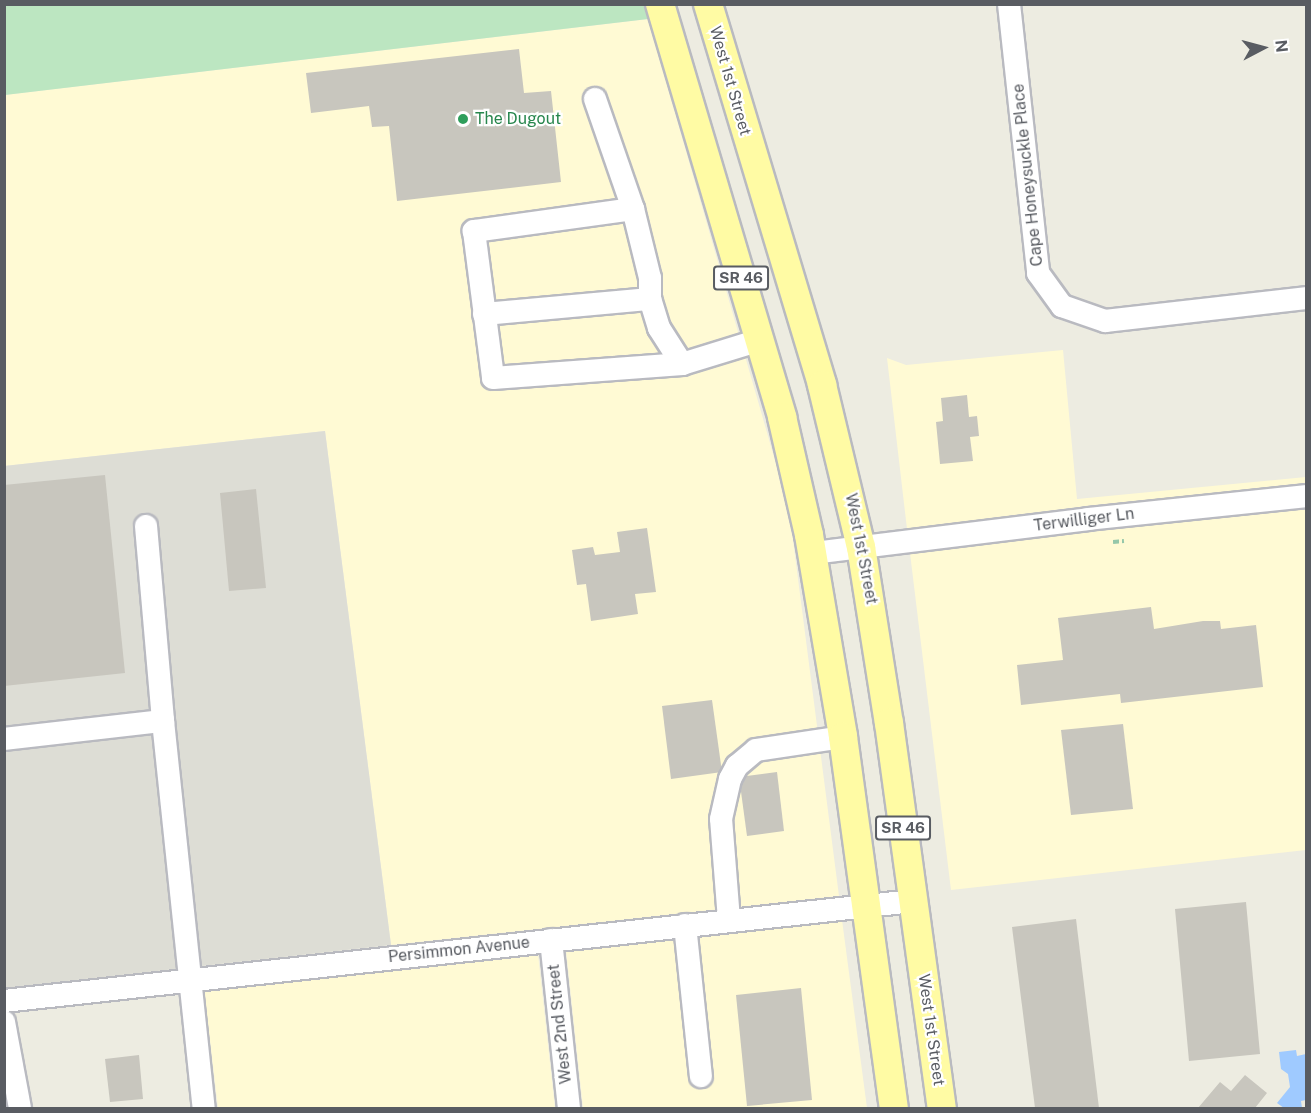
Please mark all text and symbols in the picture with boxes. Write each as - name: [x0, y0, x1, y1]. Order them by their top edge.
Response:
- north arrow: [1233, 18, 1293, 78]
- street label: West 1st Street: [705, 24, 755, 138]
- text: N: [1271, 39, 1291, 53]
- street label: Cape Honeysuckle Place: [1009, 83, 1047, 267]
- place label: The Dugout: [475, 109, 561, 129]
- marker: The Dugout: [456, 112, 470, 126]
- road number: SR 46: [712, 266, 770, 290]
- street label: West 1st Street: [841, 492, 881, 606]
- street label: Terwilliger Ln: [1033, 504, 1135, 536]
- road number: SR 46: [874, 816, 932, 840]
- street label: Persimmon Avenue: [387, 933, 531, 967]
- street label: West 2nd Street: [544, 963, 576, 1085]
- street label: West 1st Street: [914, 973, 948, 1087]

